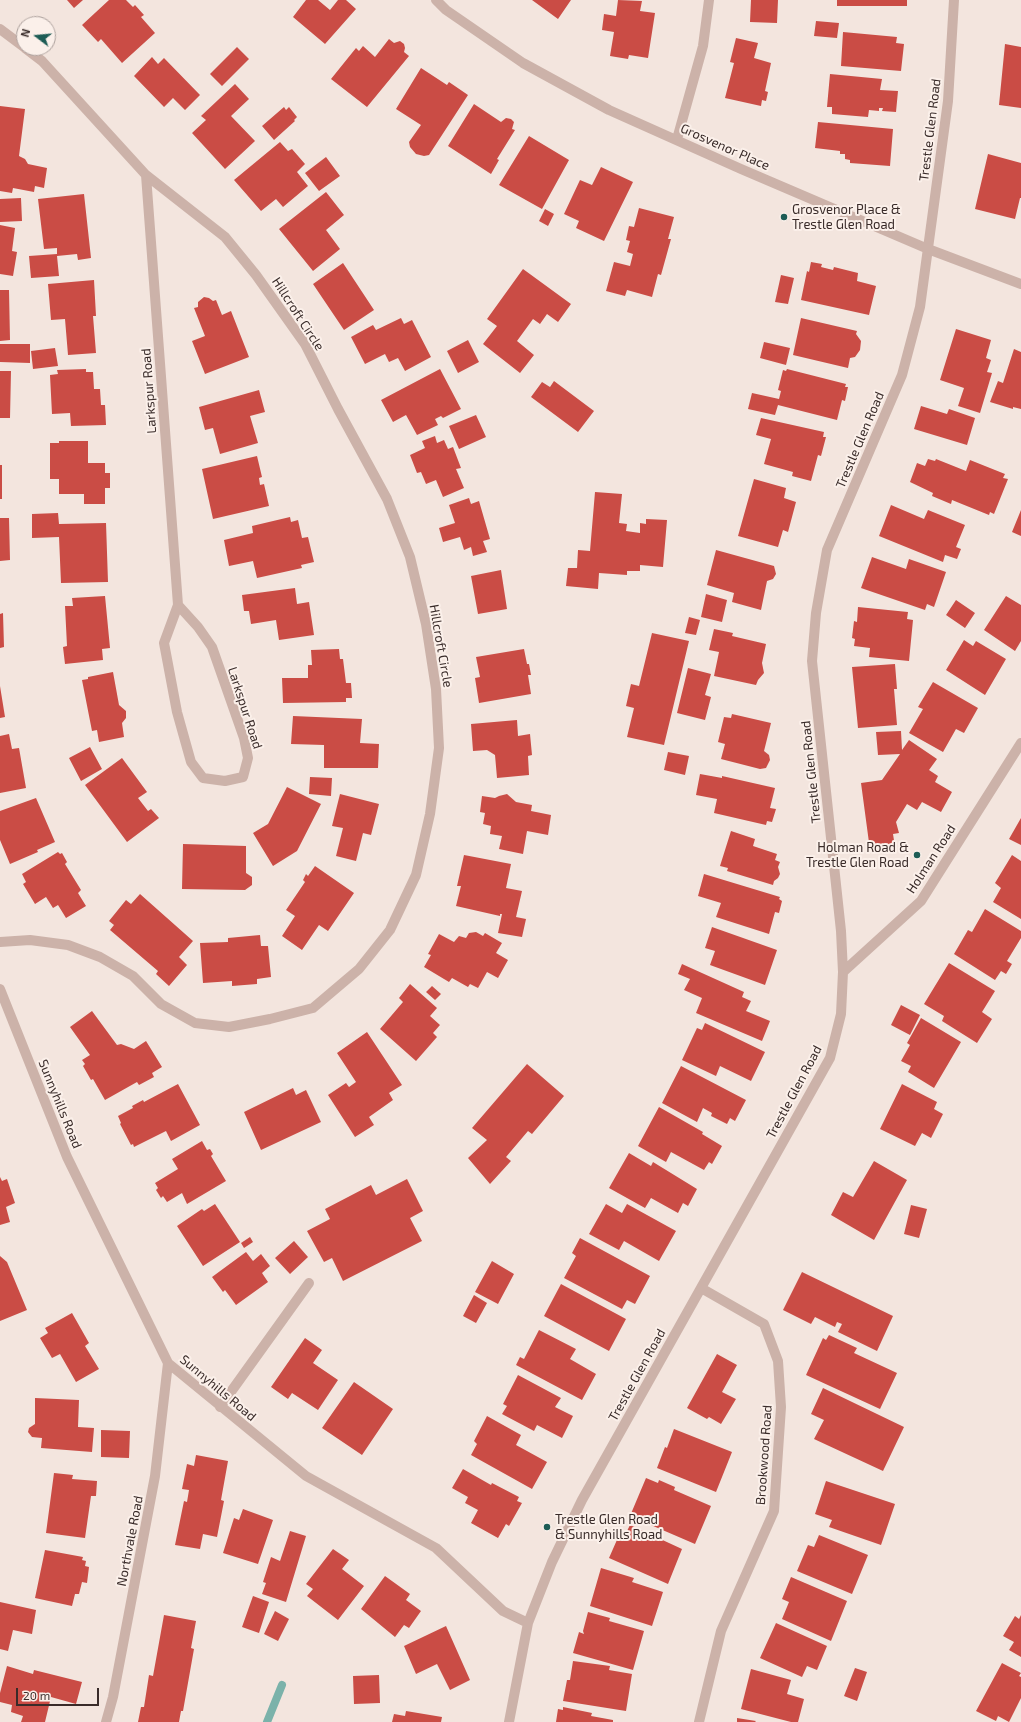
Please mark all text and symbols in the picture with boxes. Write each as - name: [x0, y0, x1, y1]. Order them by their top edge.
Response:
- north arrow: [16, 16, 56, 56]
- text: N: [18, 27, 32, 38]
- street label: Trestle Glen Road: [916, 78, 944, 182]
- street label: Grosvenor Place: [678, 120, 772, 174]
- place label: Grosvenor Place & Trestle Glen Road: [792, 202, 901, 233]
- marker: Grosvenor Place & Trestle Glen Road: [779, 212, 789, 222]
- street label: Hillcroft Circle: [269, 274, 327, 354]
- street label: Larkspur Road: [138, 348, 160, 434]
- street label: Trestle Glen Road: [833, 390, 887, 490]
- street label: Hillcroft Circle: [426, 603, 456, 689]
- street label: Larkspur Road: [224, 665, 266, 751]
- street label: Trestle Glen Road: [798, 720, 824, 824]
- street label: Holman Road: [903, 822, 959, 896]
- place label: Holman Road & Trestle Glen Road: [806, 840, 909, 871]
- marker: Holman Road & Trestle Glen Road: [912, 850, 922, 860]
- street label: Trestle Glen Road: [763, 1043, 825, 1141]
- street label: Sunnyhills Road: [35, 1057, 85, 1151]
- street label: Trestle Glen Road: [605, 1326, 669, 1424]
- street label: Sunnyhills Road: [177, 1352, 259, 1424]
- street label: Brookwood Road: [753, 1404, 775, 1506]
- street label: Northvale Road: [114, 1494, 146, 1588]
- place label: Trestle Glen Road & Sunnyhills Road: [555, 1512, 663, 1543]
- marker: Trestle Glen Road & Sunnyhills Road: [542, 1522, 552, 1532]
- scale bar: [18, 1680, 101, 1706]
- text: 20 m: [23, 1688, 50, 1702]

